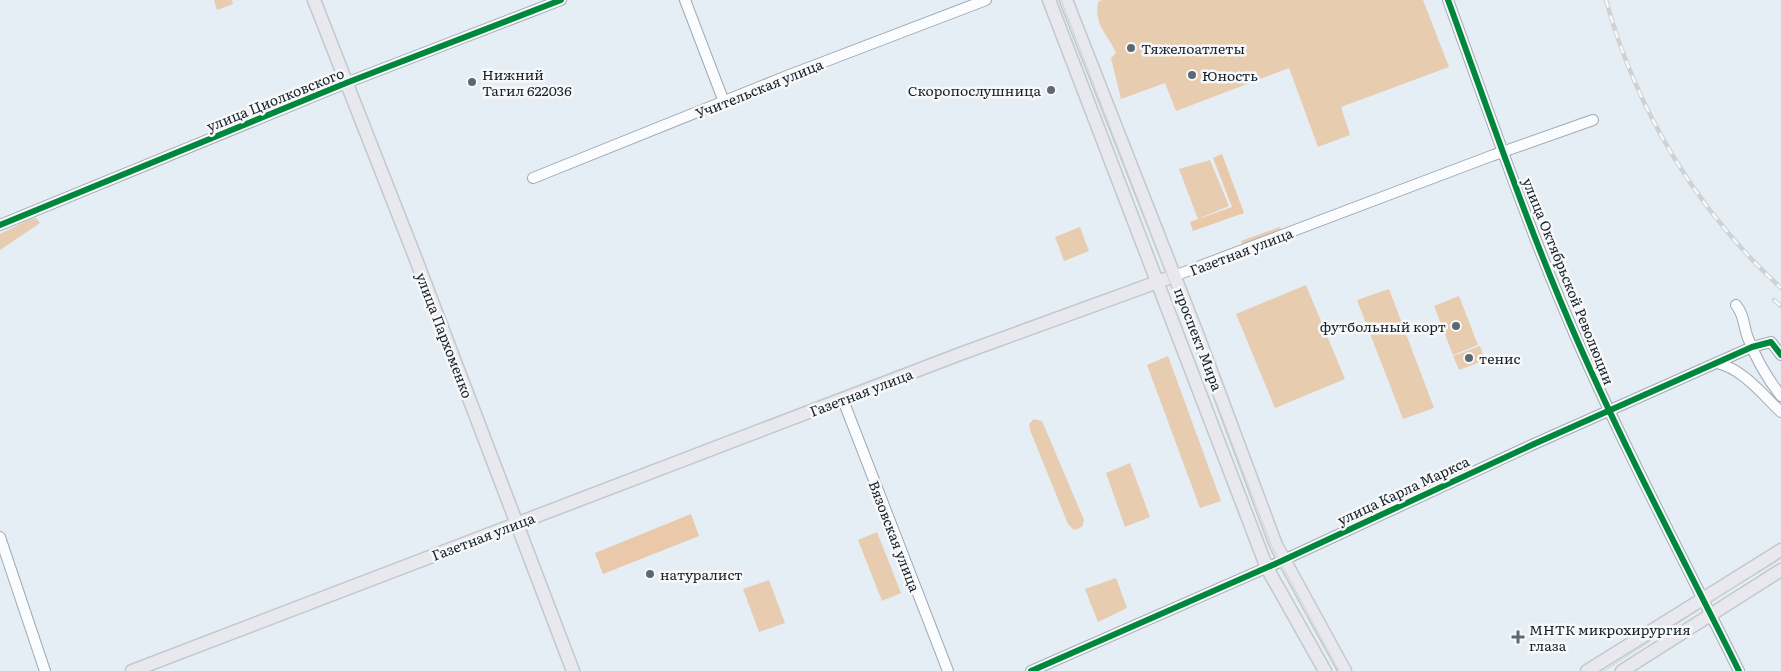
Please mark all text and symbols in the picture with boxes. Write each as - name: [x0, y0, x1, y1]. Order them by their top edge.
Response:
- place label: Тяжелоатлеты: [1141, 38, 1245, 58]
- marker: Тяжелоатлеты: [1125, 42, 1137, 54]
- street label: Учительская улица: [692, 53, 826, 123]
- street label: улица Циолковского: [203, 62, 347, 136]
- place label: Нижний Тагил 622036: [482, 64, 572, 100]
- place label: Юность: [1202, 65, 1258, 85]
- marker: Юность: [1186, 69, 1198, 81]
- marker: Нижний Тагил 622036: [466, 76, 478, 88]
- place label: Скоропослушница: [908, 80, 1041, 100]
- marker: Скоропослушница: [1045, 84, 1057, 96]
- street label: улица Октябрьской Революции: [1518, 175, 1620, 387]
- street label: Газетная улица: [1187, 222, 1296, 280]
- street label: улица Пархоменко: [412, 269, 478, 401]
- street label: проспект Мира: [1170, 285, 1228, 394]
- place label: футбольный корт: [1320, 316, 1446, 336]
- marker: футбольный корт: [1450, 320, 1462, 332]
- place label: тенис: [1479, 348, 1520, 368]
- marker: тенис: [1463, 352, 1475, 364]
- street label: Газетная улица: [807, 363, 916, 421]
- street label: улица Карла Маркса: [1334, 450, 1473, 529]
- street label: Вязовская улица: [865, 478, 926, 595]
- street label: Газетная улица: [429, 507, 538, 565]
- place label: натуралист: [660, 564, 743, 584]
- marker: натуралист: [644, 568, 656, 580]
- place label: МНТК микрохирургия глаза: [1529, 619, 1691, 655]
- marker: МНТК микрохирургия глаза: [1511, 630, 1525, 644]

